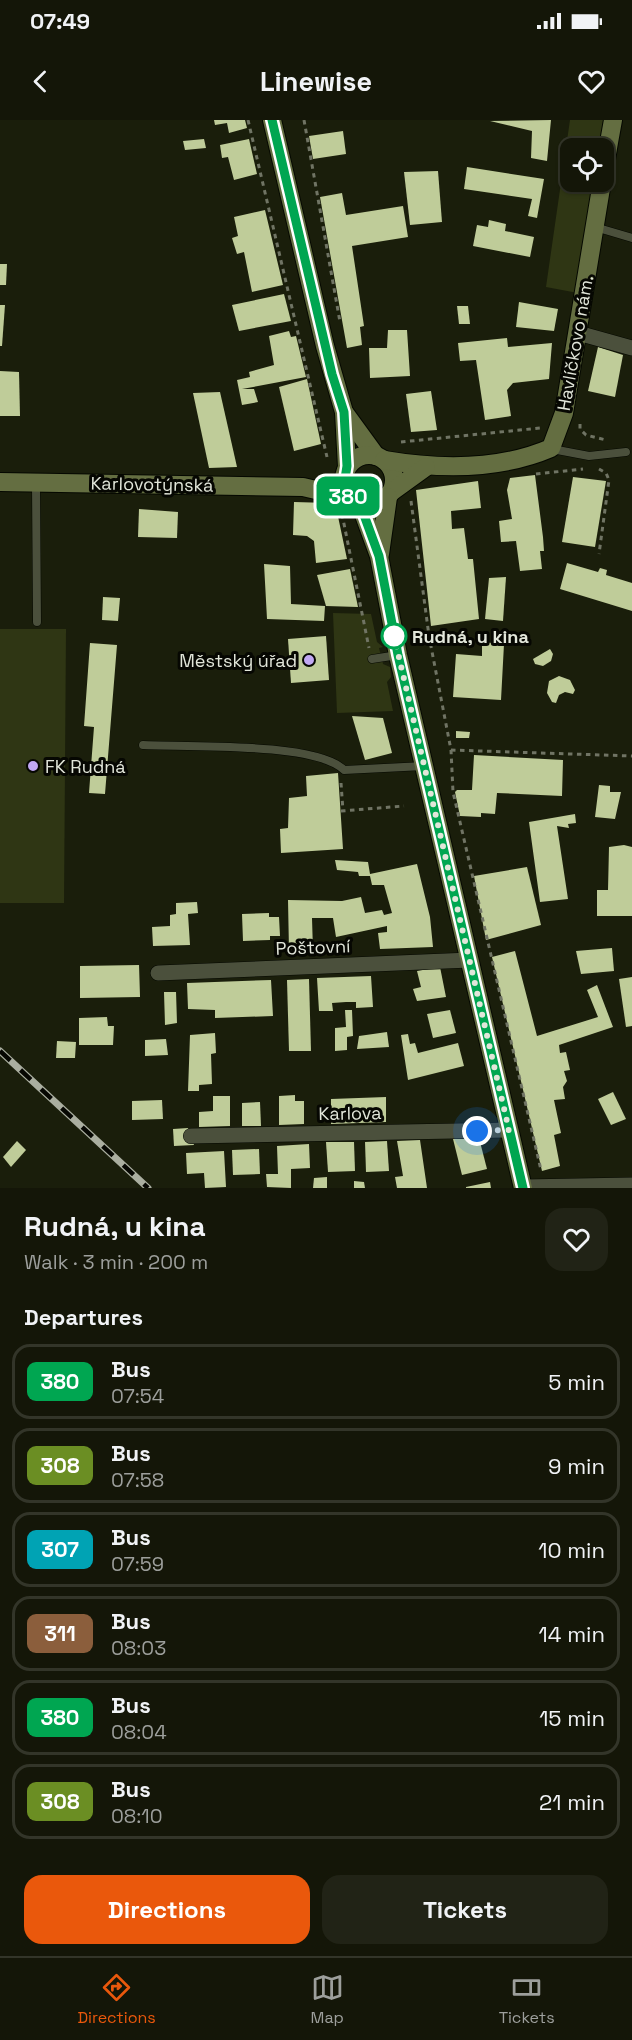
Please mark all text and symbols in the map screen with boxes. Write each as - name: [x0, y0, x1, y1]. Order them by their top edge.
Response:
- text: 07:49: [30, 7, 90, 35]
- text: Linewise: [260, 64, 372, 99]
- icon: back: [24, 65, 57, 98]
- icon: heart: [575, 65, 608, 98]
- map controls: [560, 138, 614, 192]
- button: locate: [560, 138, 614, 192]
- street label: Havlíčkovo nám.: [552, 273, 598, 413]
- street label: Karlovotýnská: [90, 471, 214, 497]
- line badge: 380: [314, 476, 382, 515]
- text: 380: [329, 483, 367, 510]
- marker: Rudná, u kina: [381, 623, 407, 649]
- place label: Rudná, u kina: [412, 625, 529, 648]
- place label: Městský úřad: [179, 649, 297, 672]
- marker: Městský úřad: [302, 653, 316, 667]
- place label: FK Rudná: [45, 755, 126, 778]
- marker: FK Rudná: [26, 759, 40, 773]
- street label: Poštovní: [275, 934, 351, 960]
- street label: Karlova: [318, 1101, 382, 1125]
- your location: [462, 1116, 492, 1146]
- text: Rudná, u kina: [24, 1208, 206, 1244]
- button: heart: [545, 1208, 608, 1271]
- text: Walk · 3 min · 200 m: [24, 1249, 208, 1275]
- text: Departures: [24, 1303, 143, 1331]
- text: Bus: [111, 1355, 151, 1383]
- text: 380: [41, 1368, 79, 1395]
- text: 5 min: [548, 1368, 605, 1396]
- text: 07:54: [111, 1383, 164, 1409]
- text: Bus: [111, 1439, 151, 1467]
- text: 308: [41, 1452, 79, 1479]
- text: 9 min: [548, 1452, 605, 1480]
- text: 07:58: [111, 1467, 164, 1493]
- text: Bus: [111, 1523, 151, 1551]
- text: 307: [41, 1536, 79, 1563]
- text: 10 min: [538, 1536, 605, 1564]
- text: 07:59: [111, 1551, 164, 1577]
- text: Bus: [111, 1607, 151, 1635]
- text: 311: [44, 1620, 76, 1647]
- text: 14 min: [539, 1620, 605, 1648]
- text: 08:03: [111, 1635, 166, 1661]
- text: Bus: [111, 1691, 151, 1719]
- text: 380: [41, 1704, 79, 1731]
- text: 15 min: [539, 1704, 605, 1732]
- text: 08:04: [111, 1719, 167, 1745]
- text: Bus: [111, 1775, 151, 1803]
- text: 308: [41, 1788, 79, 1815]
- text: 21 min: [539, 1788, 605, 1816]
- text: 08:10: [111, 1803, 163, 1829]
- button: Directions: [24, 1875, 310, 1944]
- button: Tickets: [322, 1875, 608, 1944]
- tab: Directions: [77, 1971, 156, 2028]
- tab: Map: [311, 1971, 344, 2028]
- tab: Tickets: [499, 1971, 555, 2028]

